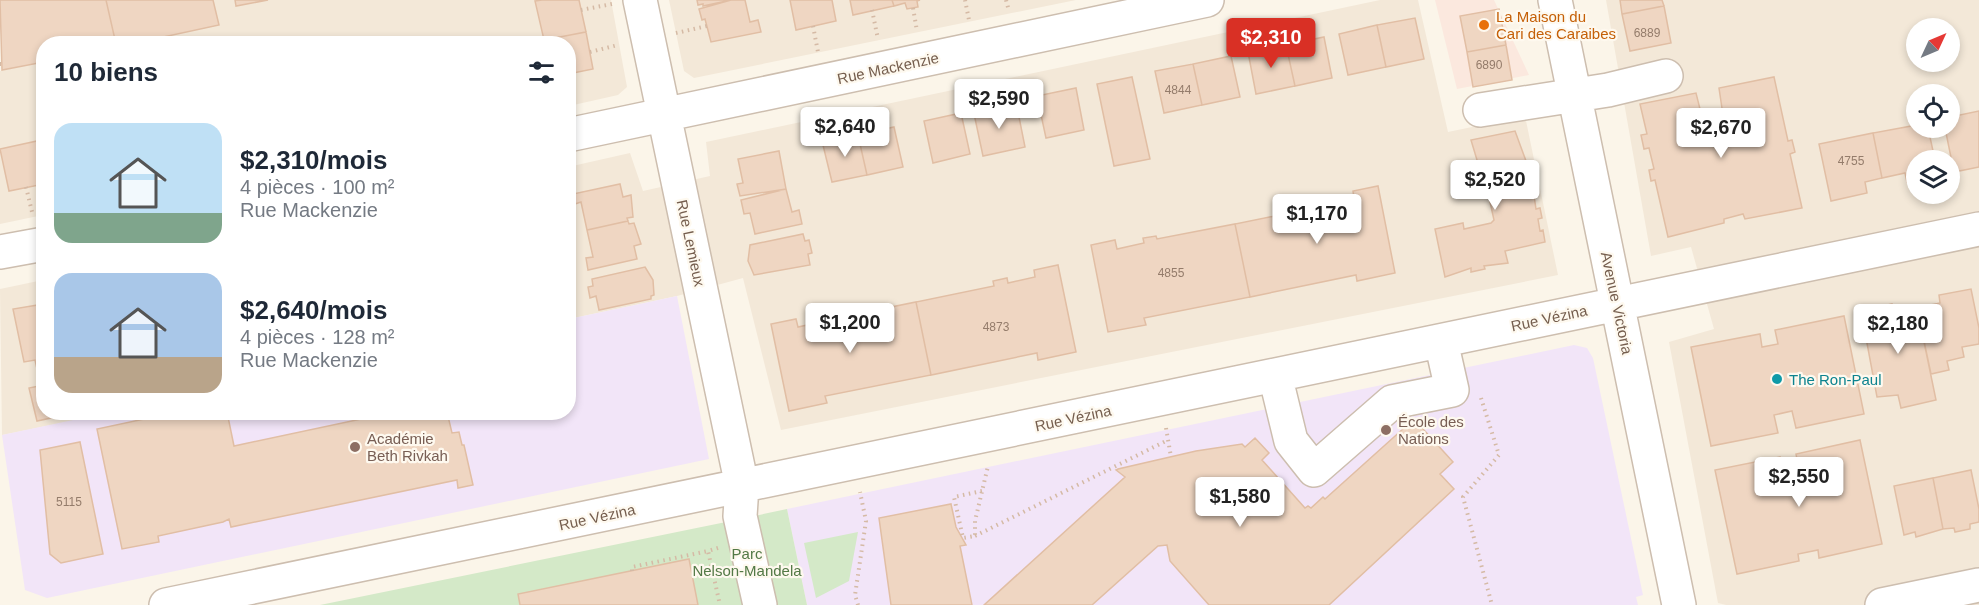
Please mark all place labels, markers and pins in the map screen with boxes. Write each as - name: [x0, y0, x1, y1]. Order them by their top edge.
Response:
- place label: La Maison du Cari des Caraibes: [1496, 8, 1616, 42]
- pin: $2,310: [1222, 18, 1320, 69]
- marker: La Maison du Cari des Caraibes: [1477, 18, 1491, 32]
- pin: $2,590: [950, 79, 1048, 130]
- pin: $2,640: [796, 107, 894, 158]
- pin: $2,670: [1672, 108, 1770, 159]
- pin: $2,520: [1446, 160, 1544, 211]
- pin: $1,170: [1268, 194, 1366, 245]
- pin: $1,200: [801, 303, 899, 354]
- pin: $2,180: [1849, 304, 1947, 355]
- place label: The Ron-Paul: [1789, 371, 1882, 388]
- marker: The Ron-Paul: [1770, 372, 1784, 386]
- place label: École des Nations: [1398, 413, 1464, 447]
- marker: École des Nations: [1379, 423, 1393, 437]
- place label: Académie Beth Rivkah: [367, 430, 448, 464]
- marker: Académie Beth Rivkah: [348, 440, 362, 454]
- pin: $2,550: [1750, 457, 1848, 508]
- pin: $1,580: [1191, 477, 1289, 528]

